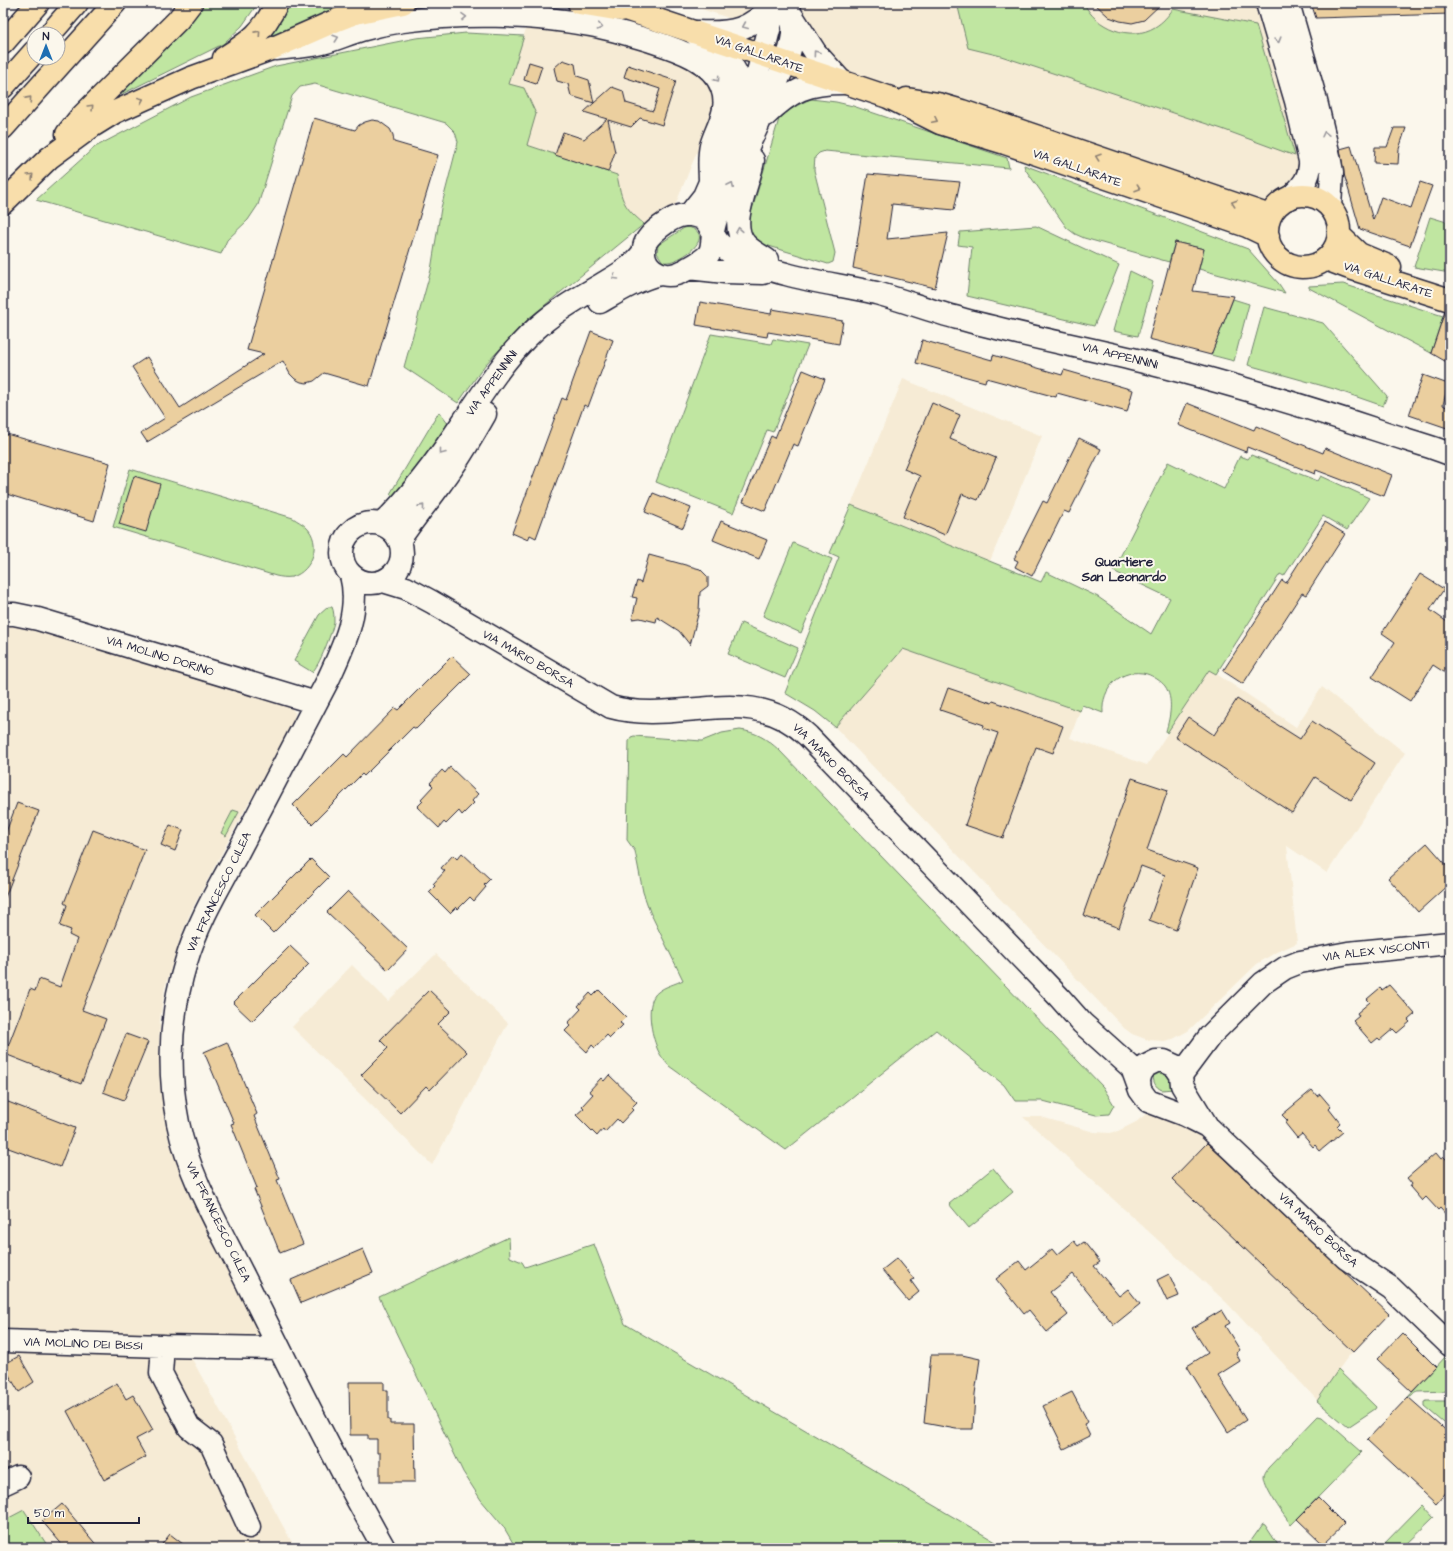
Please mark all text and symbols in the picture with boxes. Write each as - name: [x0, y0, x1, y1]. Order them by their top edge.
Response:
- one-way arrow: [461, 13, 467, 21]
- one-way arrow: [742, 22, 749, 30]
- one-way arrow: [597, 23, 604, 31]
- north arrow: [26, 26, 66, 66]
- text: N: [43, 29, 50, 44]
- one-way arrow: [253, 30, 260, 38]
- street label: VIA GALLARATE: [712, 31, 806, 77]
- one-way arrow: [333, 35, 340, 43]
- one-way arrow: [1273, 37, 1282, 44]
- one-way arrow: [813, 50, 821, 57]
- one-way arrow: [712, 75, 719, 82]
- one-way arrow: [24, 96, 32, 104]
- one-way arrow: [136, 97, 144, 105]
- one-way arrow: [86, 104, 94, 112]
- one-way arrow: [931, 115, 938, 123]
- one-way arrow: [1321, 131, 1329, 137]
- street label: VIA GALLARATE: [1030, 145, 1124, 191]
- one-way arrow: [1094, 153, 1101, 162]
- one-way arrow: [26, 173, 34, 181]
- one-way arrow: [726, 181, 734, 189]
- one-way arrow: [1134, 184, 1141, 192]
- one-way arrow: [1230, 199, 1237, 208]
- one-way arrow: [735, 226, 744, 233]
- street label: VIA GALLARATE: [1341, 258, 1435, 302]
- one-way arrow: [612, 272, 619, 279]
- street label: VIA APPENNINI: [1080, 338, 1160, 374]
- street label: VIA APPENNINI: [462, 346, 522, 420]
- one-way arrow: [440, 448, 447, 455]
- one-way arrow: [418, 505, 425, 512]
- district label: Quartiere San Leonardo: [1081, 553, 1167, 586]
- street label: VIA MARIO BORSA: [479, 626, 577, 692]
- street label: VIA MOLINO DORINO: [104, 631, 216, 681]
- street label: VIA MARIO BORSA: [789, 720, 874, 805]
- street label: VIA FRANCESCO CILEA: [182, 829, 256, 955]
- street label: VIA ALEX VISCONTI: [1322, 936, 1430, 966]
- street label: VIA FRANCESCO CILEA: [181, 1159, 255, 1285]
- street label: VIA MARIO BORSA: [1274, 1189, 1362, 1272]
- street label: VIA MOLINO DEI BISSI: [23, 1333, 143, 1355]
- scale bar: [28, 1499, 139, 1525]
- text: 50 m: [34, 1505, 65, 1522]

